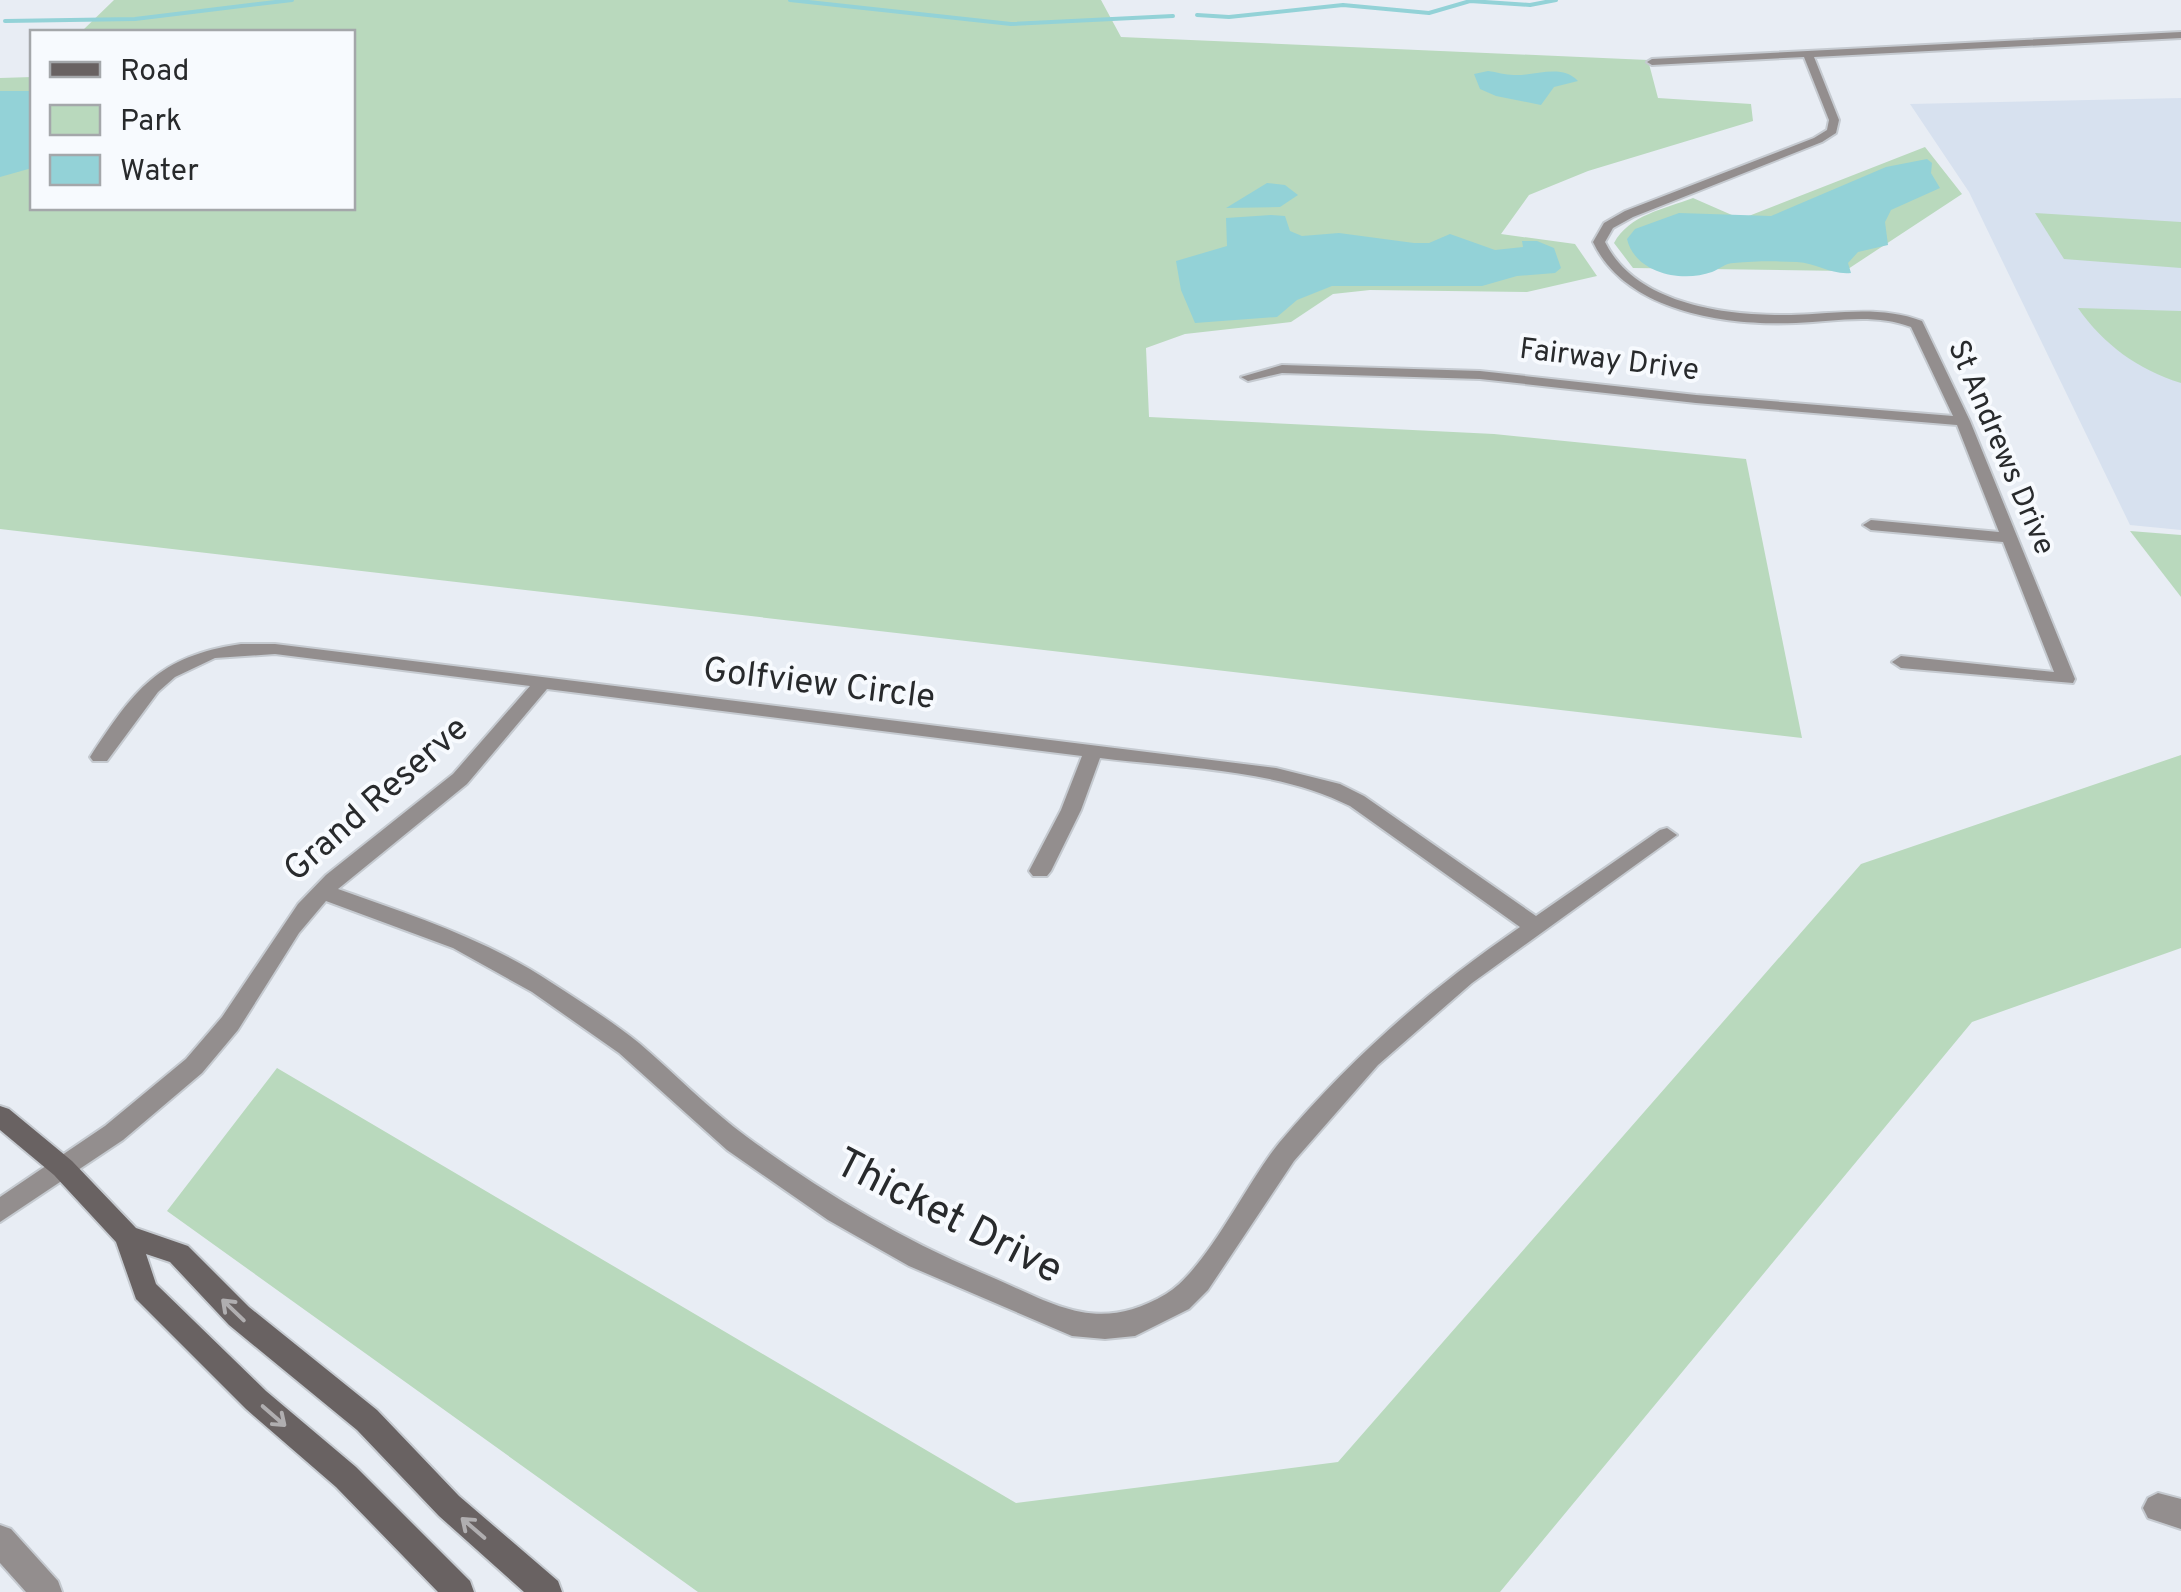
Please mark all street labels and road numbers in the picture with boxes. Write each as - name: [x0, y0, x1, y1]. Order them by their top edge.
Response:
- street label: Fairway Drive: [1517, 332, 1701, 390]
- street label: St Andrews Drive: [1938, 335, 2062, 561]
- street label: Golfview Circle: [700, 649, 938, 721]
- street label: Grand Reserve: [276, 708, 478, 892]
- street label: Thicket Drive: [825, 1138, 1071, 1298]

